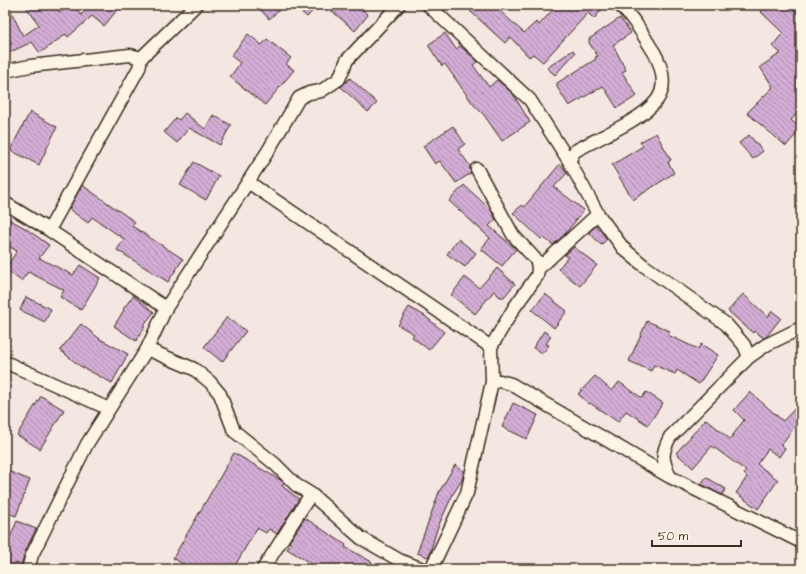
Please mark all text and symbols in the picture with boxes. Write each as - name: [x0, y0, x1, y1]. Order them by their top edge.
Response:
- scale bar: [652, 522, 741, 548]
- text: 50 m: [658, 528, 689, 545]

